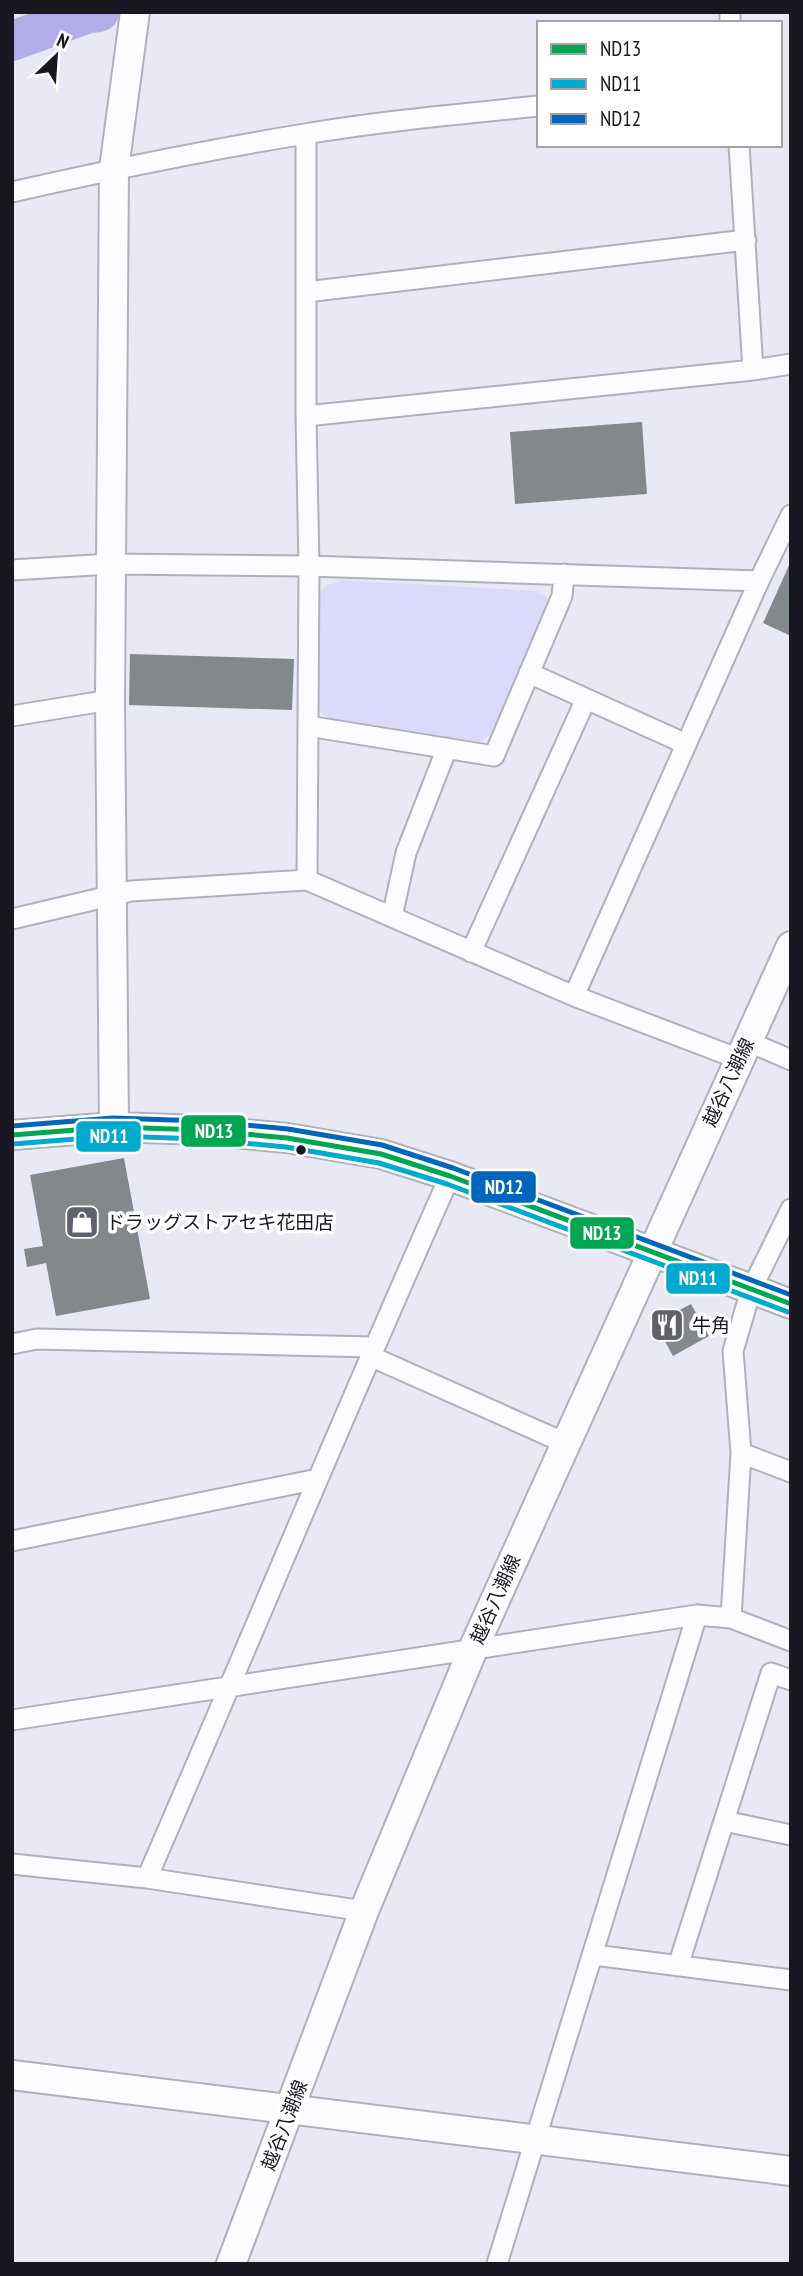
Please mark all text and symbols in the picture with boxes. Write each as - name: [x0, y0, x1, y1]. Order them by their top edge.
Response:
- north arrow: [21, 21, 91, 91]
- legend: [537, 21, 782, 147]
- text: N: [53, 28, 73, 54]
- text: ND13: [600, 35, 641, 62]
- text: ND11: [600, 70, 641, 97]
- text: ND12: [600, 105, 641, 132]
- street label: 越谷八潮線: [697, 1034, 759, 1130]
- line badge: ND13: [180, 1114, 247, 1148]
- text: ND13: [195, 1119, 233, 1143]
- line badge: ND11: [75, 1120, 142, 1153]
- text: ND11: [90, 1124, 128, 1148]
- unlabelled marker: [294, 1143, 308, 1157]
- line badge: ND12: [470, 1170, 537, 1204]
- text: ND12: [485, 1175, 523, 1199]
- shop icon: ドラッグストアセキ花田店: [63, 1203, 101, 1241]
- place label: ドラッグストアセキ花田店: [106, 1210, 334, 1234]
- line badge: ND13: [569, 1216, 635, 1250]
- text: ND13: [583, 1221, 621, 1245]
- line badge: ND11: [665, 1262, 731, 1295]
- text: ND11: [679, 1266, 717, 1290]
- restaurant icon: 牛角: [648, 1306, 686, 1344]
- place label: 牛角: [692, 1313, 730, 1337]
- street label: 越谷八潮線: [465, 1551, 525, 1647]
- street label: 越谷八潮線: [256, 2076, 312, 2174]

